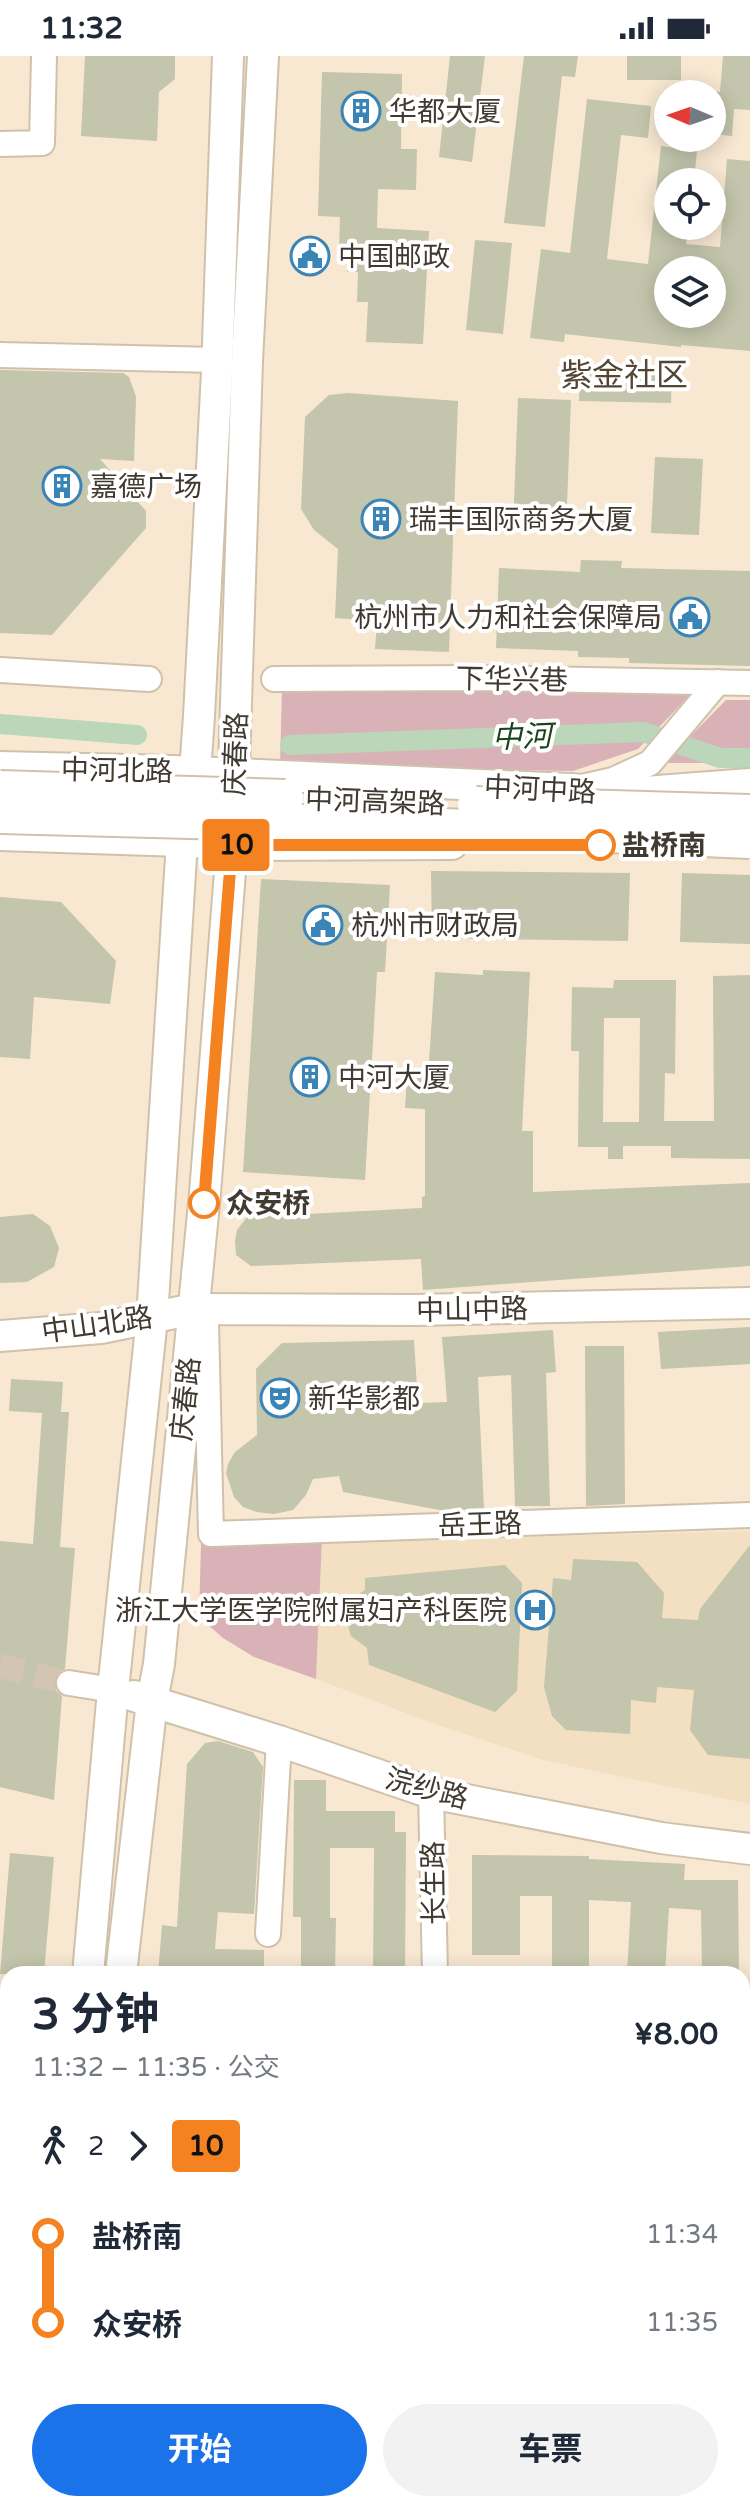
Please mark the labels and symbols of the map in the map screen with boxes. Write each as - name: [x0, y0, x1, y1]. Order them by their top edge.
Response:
- north arrow: [654, 80, 726, 152]
- building icon: 华都大厦: [340, 90, 382, 132]
- place label: 华都大厦: [389, 95, 501, 129]
- public building icon: 中国邮政: [289, 235, 331, 277]
- place label: 中国邮政: [338, 240, 450, 274]
- district label: 紫金社区: [560, 357, 688, 395]
- building icon: 嘉德广场: [41, 465, 83, 507]
- place label: 嘉德广场: [90, 470, 202, 504]
- building icon: 瑞丰国际商务大厦: [360, 498, 402, 540]
- place label: 瑞丰国际商务大厦: [409, 503, 633, 537]
- public building icon: 杭州市人力和社会保障局: [669, 596, 711, 638]
- place label: 杭州市人力和社会保障局: [354, 601, 662, 635]
- street label: 下华兴巷: [456, 662, 568, 698]
- street label: 庆春路: [218, 711, 254, 797]
- water label: 中河: [491, 718, 558, 757]
- street label: 中河北路: [61, 753, 173, 789]
- street label: 中河中路: [483, 770, 597, 810]
- street label: 中河高架路: [304, 783, 446, 821]
- line badge: 10: [200, 819, 272, 871]
- place label: 盐桥南: [622, 829, 706, 863]
- marker: 盐桥南: [585, 830, 615, 860]
- public building icon: 杭州市财政局: [302, 904, 344, 946]
- place label: 杭州市财政局: [351, 909, 519, 943]
- building icon: 中河大厦: [289, 1056, 331, 1098]
- place label: 中河大厦: [338, 1061, 450, 1095]
- place label: 众安桥: [226, 1187, 310, 1221]
- marker: 众安桥: [189, 1188, 219, 1218]
- street label: 中山中路: [416, 1292, 528, 1328]
- street label: 中山北路: [39, 1300, 155, 1350]
- street label: 庆春路: [165, 1356, 207, 1443]
- theatre icon: 新华影都: [259, 1377, 301, 1419]
- place label: 新华影都: [308, 1382, 420, 1416]
- street label: 岳王路: [437, 1507, 523, 1543]
- hospital icon: 浙江大学医学院附属妇产科医院: [514, 1589, 556, 1631]
- place label: 浙江大学医学院附属妇产科医院: [115, 1594, 507, 1628]
- street label: 浣纱路: [382, 1762, 472, 1816]
- street label: 长生路: [416, 1841, 452, 1925]

